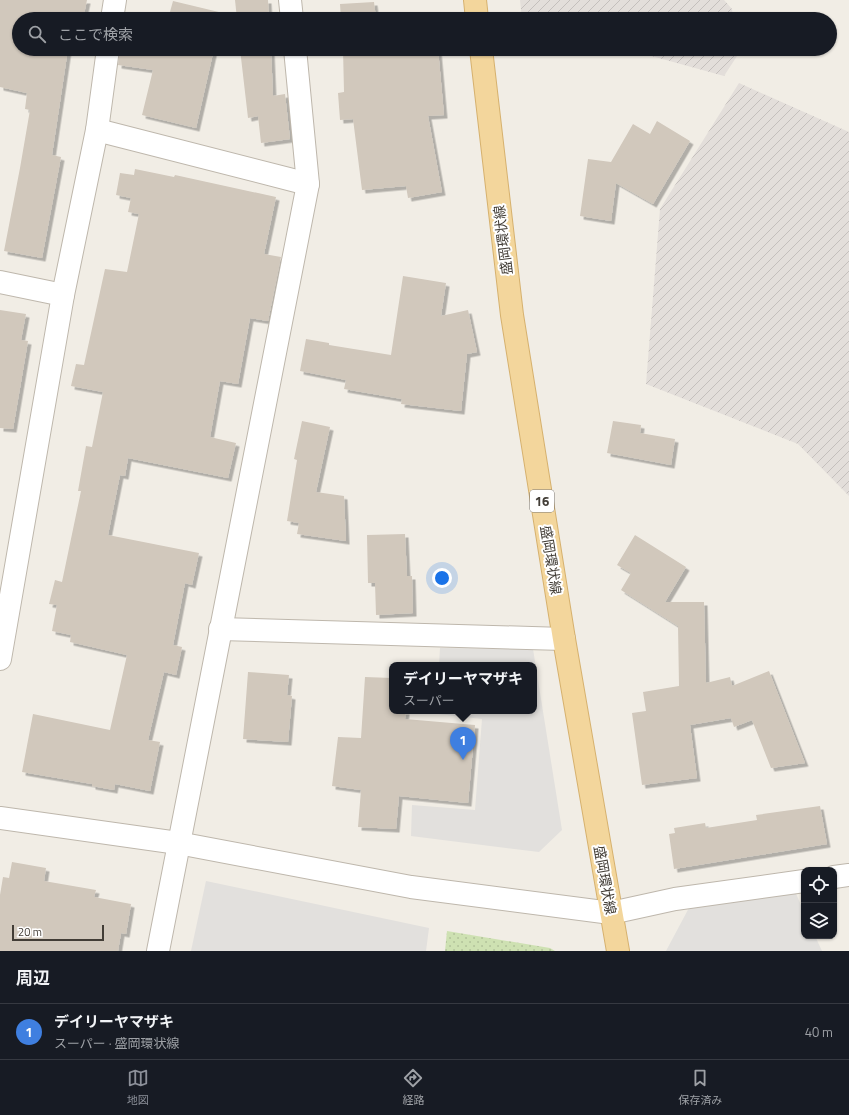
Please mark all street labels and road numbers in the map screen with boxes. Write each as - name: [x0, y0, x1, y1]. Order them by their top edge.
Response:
- street label: 盛岡環状線: [488, 204, 517, 276]
- road number: 16: [530, 490, 554, 512]
- street label: 盛岡環状線: [536, 524, 567, 596]
- street label: 盛岡環状線: [589, 844, 622, 916]

